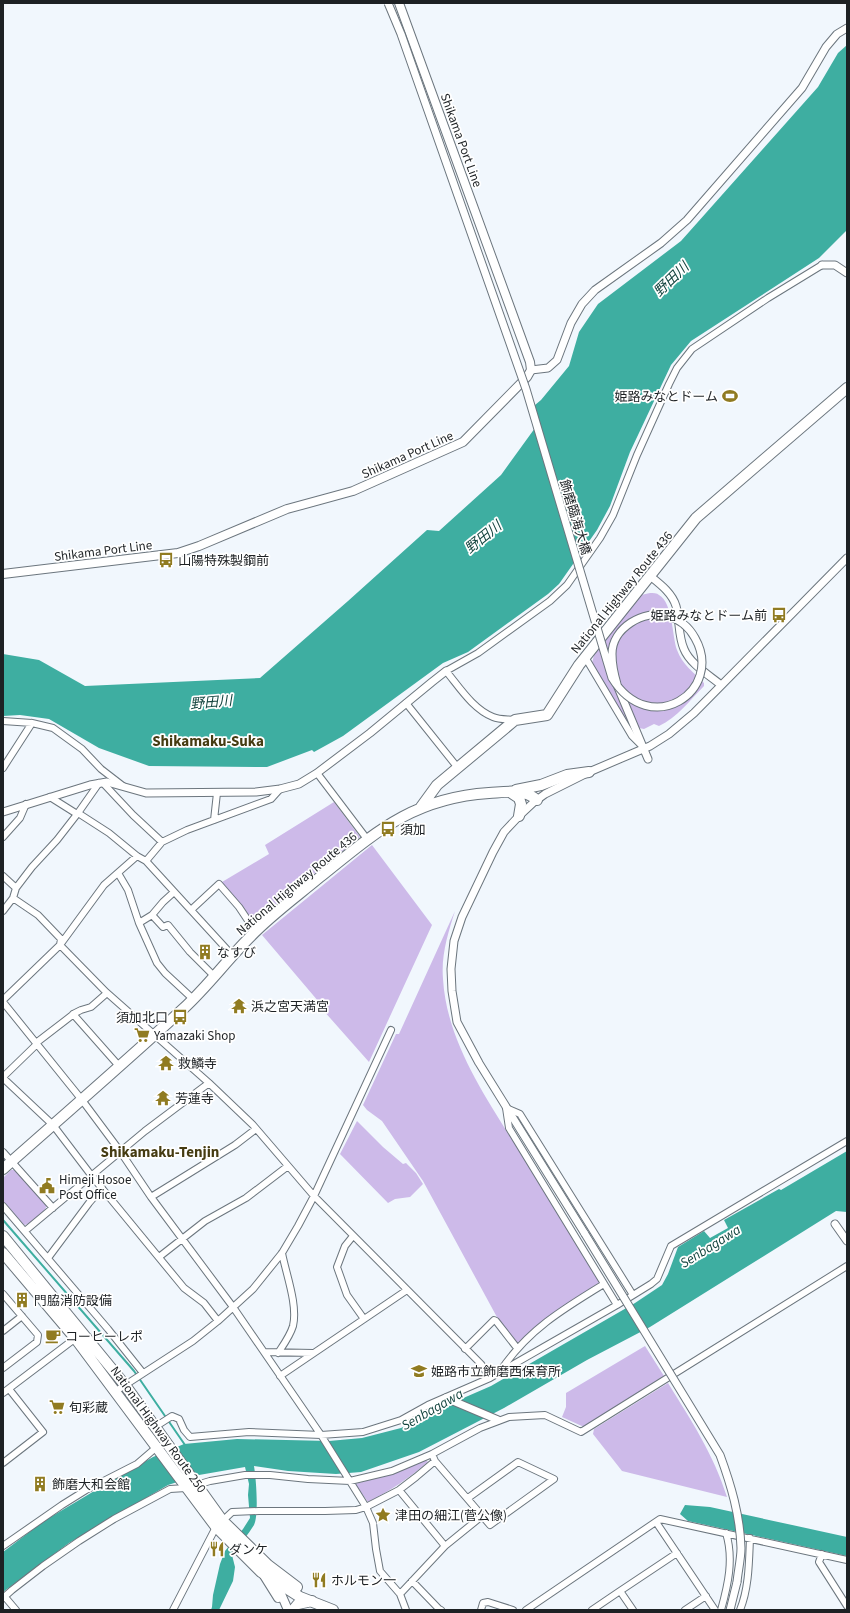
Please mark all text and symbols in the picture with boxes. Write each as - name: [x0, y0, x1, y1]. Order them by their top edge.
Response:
- street label: Shikama Port Line: [436, 91, 486, 190]
- water label: 野田川: [650, 257, 695, 302]
- sports icon: 姫路みなとドーム: [721, 387, 739, 405]
- place label: 姫路みなとドーム: [614, 388, 718, 406]
- street label: Shikama Port Line: [359, 427, 456, 483]
- street label: 飾磨臨海大橋: [555, 477, 595, 557]
- water label: 野田川: [461, 516, 508, 559]
- street label: National Highway Route 436: [567, 528, 677, 658]
- street label: Shikama Port Line: [53, 536, 153, 566]
- bus stop icon: 山陽特殊製鋼前: [157, 551, 175, 569]
- place label: 山陽特殊製鋼前: [178, 552, 269, 570]
- bus stop icon: 姫路みなとドーム前: [770, 606, 788, 624]
- place label: 姫路みなとドーム前: [650, 607, 767, 625]
- water label: 野田川: [189, 691, 235, 715]
- district label: Shikamaku-Suka: [152, 731, 264, 752]
- bus stop icon: 須加: [379, 820, 397, 838]
- place label: 須加: [400, 821, 426, 839]
- street label: National Highway Route 436: [232, 828, 361, 940]
- building icon: なすび: [196, 943, 214, 961]
- place label: なすび: [217, 944, 256, 962]
- temple icon: 浜之宮天満宮: [230, 997, 248, 1015]
- place label: 浜之宮天満宮: [251, 998, 329, 1016]
- bus stop icon: 須加北口: [171, 1008, 189, 1026]
- place label: 須加北口: [116, 1009, 168, 1027]
- supermarket icon: Yamazaki Shop: [133, 1026, 151, 1044]
- place label: Yamazaki Shop: [153, 1027, 235, 1045]
- temple icon: 救鱗寺: [157, 1054, 175, 1072]
- place label: 救鱗寺: [178, 1055, 217, 1073]
- temple icon: 芳蓮寺: [154, 1089, 172, 1107]
- place label: 芳蓮寺: [175, 1090, 214, 1108]
- district label: Shikamaku-Tenjin: [101, 1142, 219, 1163]
- place label: Himeji Hosoe Post Office: [59, 1171, 131, 1204]
- public building icon: Himeji Hosoe Post Office: [38, 1177, 56, 1195]
- water label: Senbagawa: [676, 1220, 745, 1273]
- building icon: 門脇消防設備: [13, 1291, 31, 1309]
- place label: 門脇消防設備: [34, 1292, 112, 1310]
- cafe icon: コーヒーレポ: [44, 1327, 62, 1345]
- place label: コーヒーレポ: [65, 1328, 143, 1346]
- street label: National Highway Route 250: [106, 1362, 210, 1497]
- school or university icon: 姫路市立飾磨西保育所: [410, 1362, 428, 1380]
- place label: 姫路市立飾磨西保育所: [431, 1363, 561, 1381]
- water label: Senbagawa: [398, 1384, 468, 1436]
- supermarket icon: 旬彩蔵: [48, 1398, 66, 1416]
- place label: 旬彩蔵: [69, 1399, 108, 1417]
- building icon: 飾磨大和会館: [31, 1475, 49, 1493]
- place label: 飾磨大和会館: [52, 1476, 130, 1494]
- place icon: 津田の細江(菅公像): [374, 1506, 392, 1524]
- place label: 津田の細江(菅公像): [395, 1507, 507, 1525]
- restaurant icon: ダンケ: [208, 1540, 226, 1558]
- place label: ダンケ: [229, 1541, 268, 1559]
- restaurant icon: ホルモン一: [310, 1571, 328, 1589]
- place label: ホルモン一: [331, 1572, 396, 1590]

